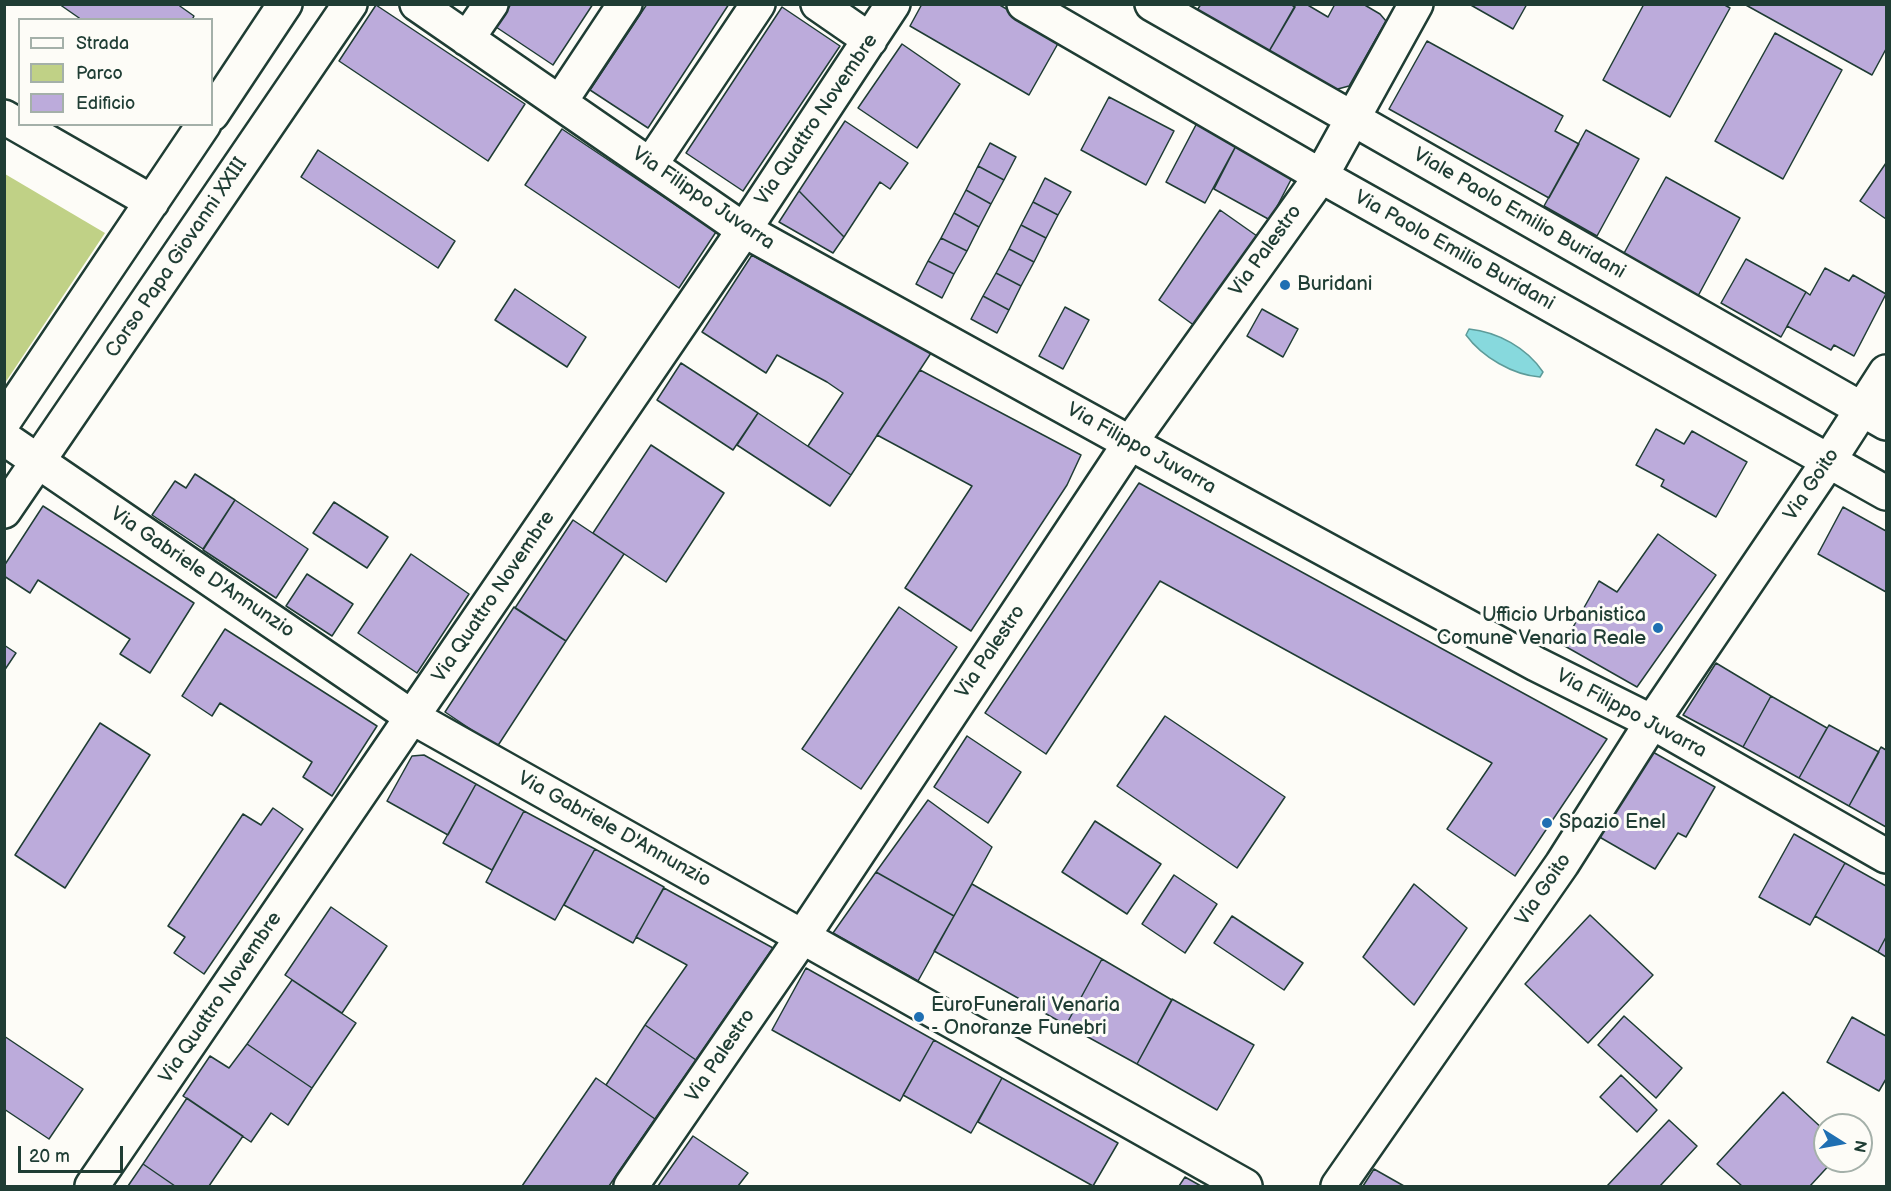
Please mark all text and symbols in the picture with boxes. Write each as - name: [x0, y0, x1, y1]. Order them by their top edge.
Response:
- legend: [18, 18, 213, 126]
- street label: Via Quattro Novembre: [751, 30, 883, 210]
- text: Strada: [76, 33, 129, 54]
- text: Parco: [76, 63, 123, 84]
- text: Edificio: [76, 93, 135, 114]
- street label: Via Filippo Juvarra: [627, 142, 779, 256]
- street label: Viale Paolo Emilio Buridani: [1409, 143, 1629, 285]
- street label: Corso Papa Giovanni XXIII: [101, 153, 253, 363]
- street label: Via Paolo Emilio Buridani: [1350, 186, 1558, 316]
- street label: Via Palestro: [1225, 201, 1307, 301]
- place label: Buridani: [1297, 273, 1372, 297]
- marker: Buridani: [1278, 278, 1292, 292]
- street label: Via Filippo Juvarra: [1062, 398, 1220, 500]
- street label: Via Goito: [1779, 444, 1845, 526]
- street label: Via Gabriele D'Annunzio: [105, 502, 299, 644]
- street label: Via Quattro Novembre: [428, 507, 560, 687]
- street label: Via Palestro: [951, 601, 1031, 703]
- place label: Ufficio Urbanistica Comune Venaria Reale: [1437, 604, 1646, 651]
- marker: Ufficio Urbanistica Comune Venaria Reale: [1651, 621, 1665, 635]
- street label: Via Filippo Juvarra: [1552, 664, 1710, 764]
- street label: Via Gabriele D'Annunzio: [513, 767, 715, 893]
- place label: Spazio Enel: [1559, 811, 1666, 835]
- marker: Spazio Enel: [1540, 816, 1554, 830]
- street label: Via Goito: [1511, 849, 1577, 931]
- street label: Via Quattro Novembre: [155, 908, 287, 1088]
- place label: EuroFunerali Venaria - Onoranze Funebri: [931, 994, 1120, 1041]
- street label: Via Palestro: [681, 1005, 761, 1107]
- marker: EuroFunerali Venaria - Onoranze Funebri: [912, 1010, 926, 1024]
- north arrow: [1813, 1113, 1873, 1173]
- scale bar: [21, 1134, 126, 1172]
- text: N: [1849, 1138, 1870, 1154]
- text: 20 m: [29, 1146, 70, 1167]

